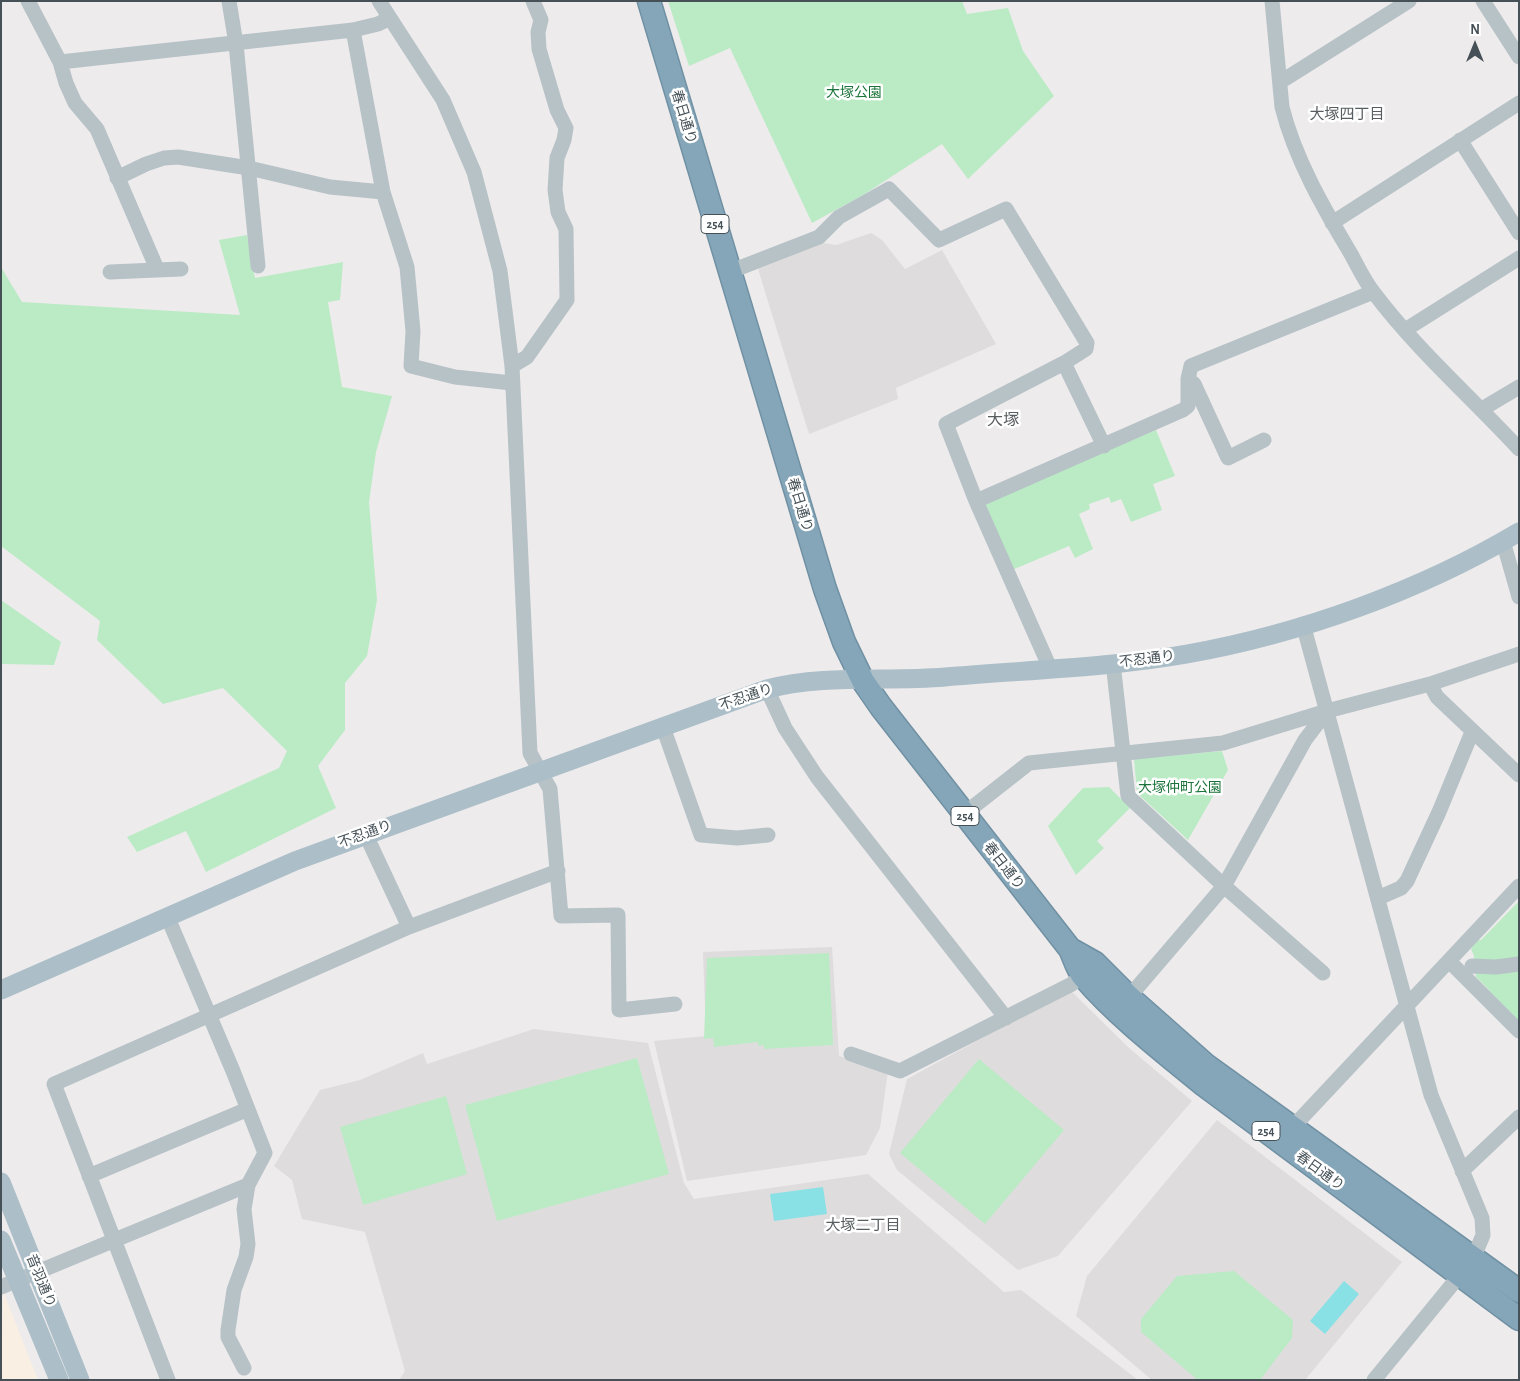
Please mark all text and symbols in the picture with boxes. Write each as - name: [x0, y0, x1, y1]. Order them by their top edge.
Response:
- north arrow: [1450, 20, 1500, 70]
- text: N: [1470, 23, 1480, 37]
- park label: 大塚公園: [826, 85, 882, 101]
- street label: 春日通り: [668, 88, 700, 146]
- district label: 大塚四丁目: [1310, 105, 1384, 123]
- road number: 254: [701, 214, 729, 233]
- district label: 大塚: [987, 410, 1019, 430]
- street label: 春日通り: [784, 476, 816, 534]
- street label: 不忍通り: [1118, 647, 1176, 671]
- street label: 不忍通り: [717, 680, 775, 714]
- park label: 大塚仲町公園: [1138, 780, 1222, 796]
- road number: 254: [951, 806, 979, 826]
- street label: 不忍通り: [336, 817, 394, 851]
- street label: 春日通り: [980, 839, 1028, 893]
- road number: 254: [1252, 1122, 1280, 1140]
- street label: 春日通り: [1292, 1148, 1348, 1194]
- district label: 大塚二丁目: [826, 1216, 900, 1234]
- street label: 音羽通り: [23, 1252, 59, 1310]

